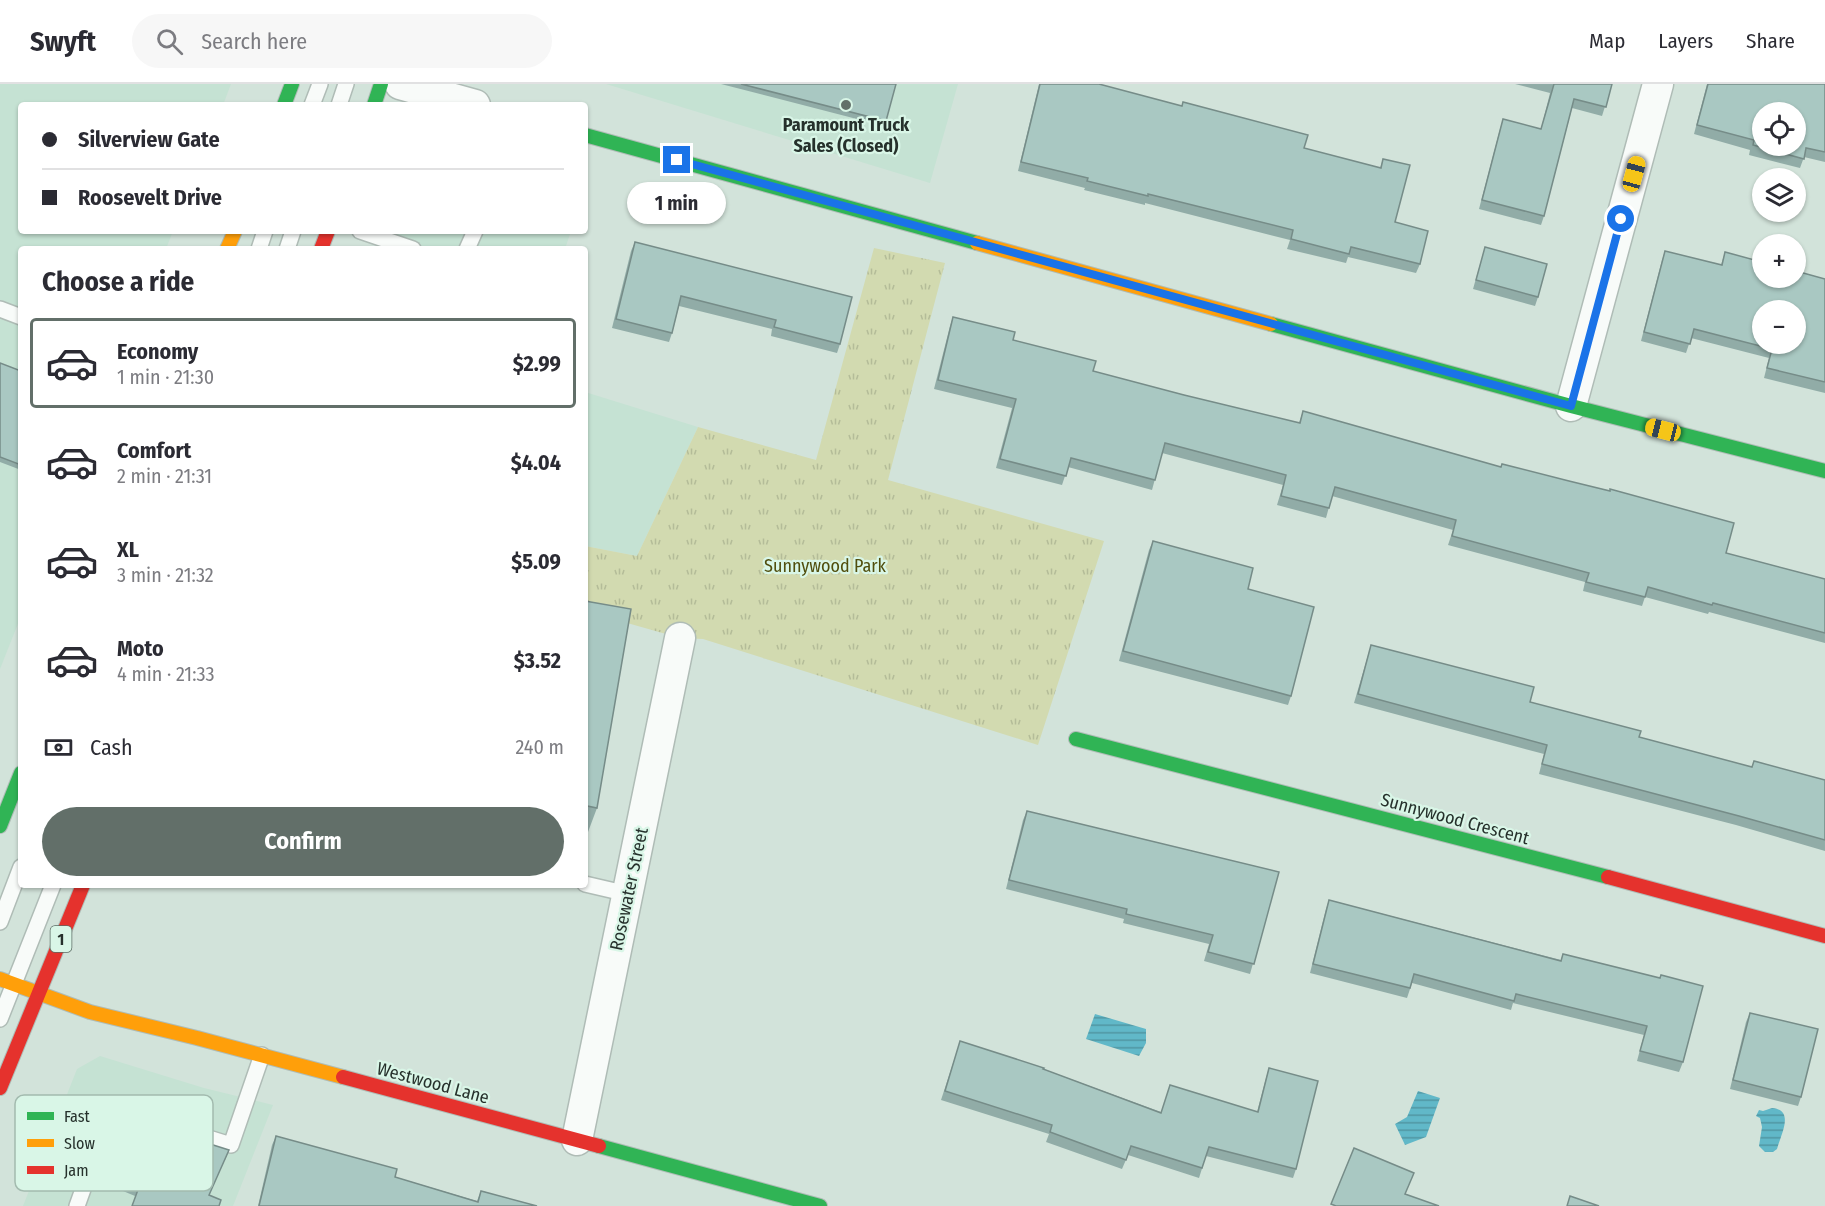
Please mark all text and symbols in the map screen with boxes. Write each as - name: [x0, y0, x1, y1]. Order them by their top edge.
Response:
- search box: [132, 14, 552, 68]
- text: Swyft: [30, 25, 96, 58]
- icon: search: [153, 25, 186, 58]
- text: Search here: [201, 28, 307, 55]
- text: Map: [1589, 28, 1625, 54]
- text: Layers: [1658, 28, 1713, 54]
- text: Share: [1746, 28, 1795, 54]
- marker: Paramount Truck Sales (Closed): [839, 98, 853, 112]
- map controls: [1752, 102, 1806, 354]
- button: locate: [1752, 102, 1806, 156]
- place label: Paramount Truck Sales (Closed): [783, 114, 910, 157]
- text: Silverview Gate: [78, 126, 220, 153]
- route end: [663, 146, 690, 173]
- car: [1621, 154, 1647, 194]
- button: layers: [1752, 168, 1806, 222]
- callout: 1 min: [628, 181, 726, 223]
- text: Roosevelt Drive: [78, 184, 222, 211]
- text: 1 min: [655, 191, 698, 215]
- route start: [1607, 205, 1634, 232]
- button: +: [1752, 234, 1806, 288]
- text: Choose a ride: [42, 266, 194, 298]
- button: −: [1752, 300, 1806, 354]
- icon: car: [45, 336, 99, 390]
- text: Economy: [117, 338, 198, 365]
- text: $2.99: [513, 350, 561, 377]
- text: 1 min · 21:30: [117, 365, 214, 389]
- car: [1643, 417, 1683, 443]
- icon: car: [45, 435, 99, 489]
- text: Comfort: [117, 437, 191, 464]
- text: $4.04: [511, 449, 561, 476]
- text: 2 min · 21:31: [117, 464, 212, 488]
- icon: car: [45, 534, 99, 588]
- text: XL: [117, 536, 139, 563]
- text: $5.09: [511, 548, 561, 575]
- park label: Sunnywood Park: [764, 555, 887, 577]
- text: 3 min · 21:32: [117, 563, 214, 587]
- icon: car: [45, 633, 99, 687]
- text: Moto: [117, 635, 164, 662]
- text: $3.52: [514, 647, 561, 674]
- text: 4 min · 21:33: [117, 662, 215, 686]
- icon: cash: [42, 731, 75, 764]
- text: Cash: [90, 734, 133, 761]
- text: 240 m: [515, 735, 564, 759]
- street label: Sunnywood Crescent: [1378, 789, 1532, 849]
- button: Confirm: [42, 807, 564, 876]
- street label: Rosewater Street: [605, 825, 653, 953]
- road number: 1: [50, 926, 72, 952]
- street label: Westwood Lane: [374, 1057, 492, 1109]
- legend: [15, 1095, 213, 1191]
- text: Fast: [64, 1107, 91, 1126]
- text: Slow: [64, 1134, 95, 1153]
- text: Jam: [64, 1161, 89, 1180]

